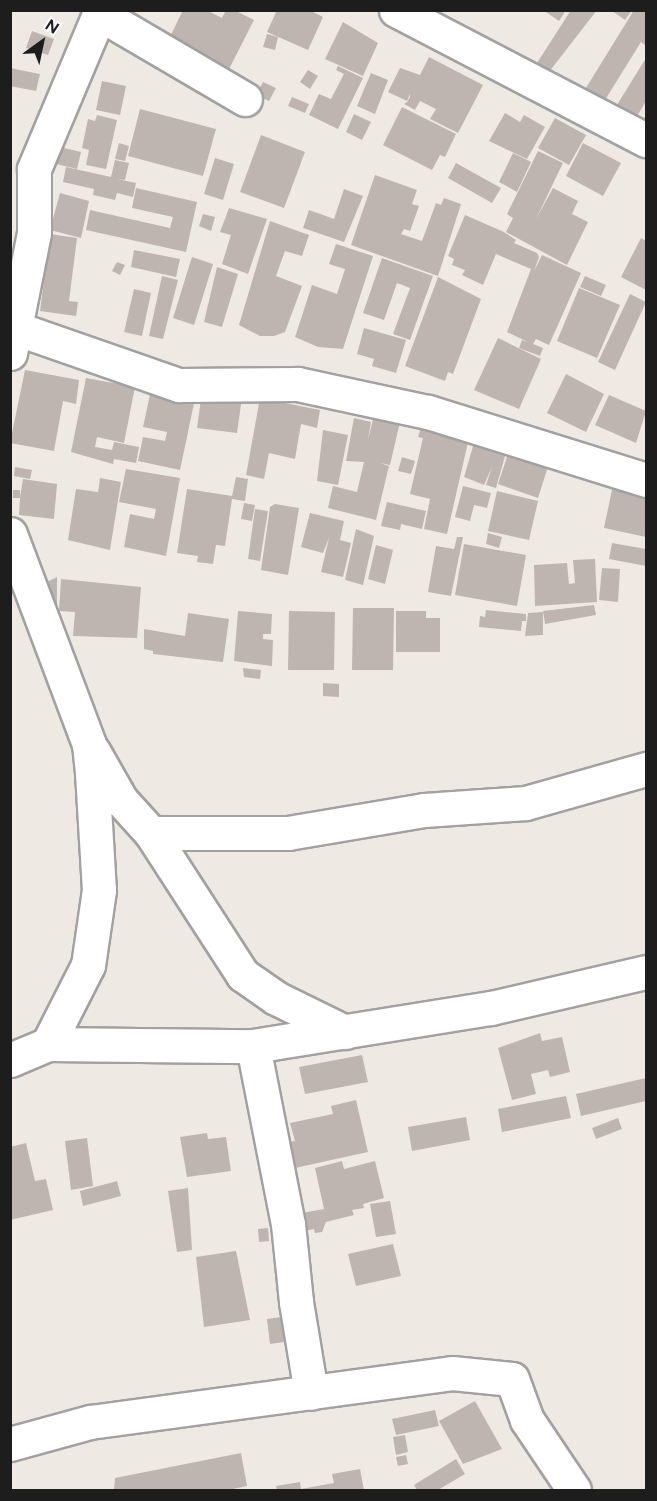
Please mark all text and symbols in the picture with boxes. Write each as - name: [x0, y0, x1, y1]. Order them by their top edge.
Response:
- north arrow: [12, 12, 72, 72]
- text: N: [42, 15, 62, 38]

